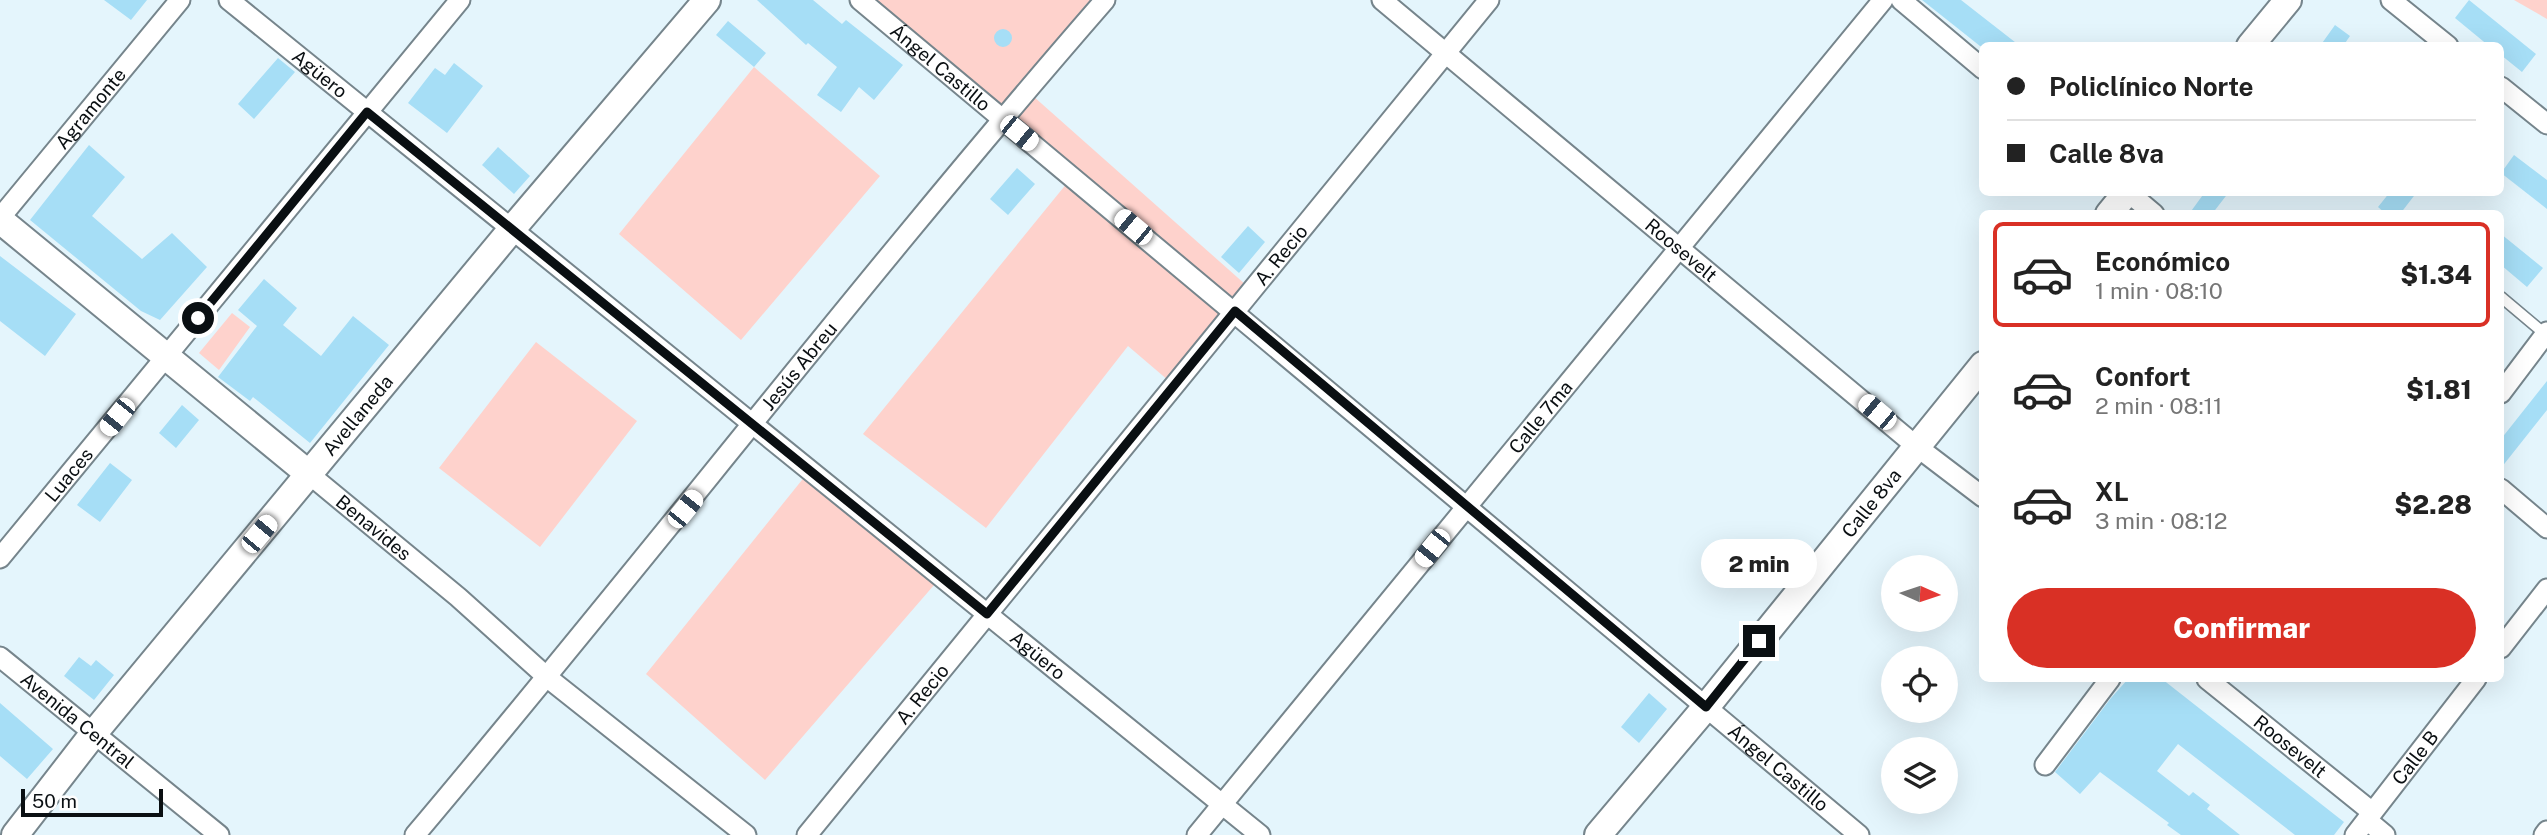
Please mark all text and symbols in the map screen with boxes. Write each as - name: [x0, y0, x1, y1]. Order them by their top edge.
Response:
- street label: Ángel Castillo: [886, 19, 995, 115]
- street label: Agüero: [288, 45, 352, 103]
- street label: Agramonte: [51, 64, 130, 153]
- text: Policlínico Norte: [2049, 71, 2254, 102]
- car: [997, 112, 1042, 154]
- text: Calle 8va: [2049, 138, 2164, 169]
- car: [1111, 205, 1156, 249]
- street label: Roosevelt: [1641, 214, 1722, 286]
- street label: A. Recio: [1250, 220, 1312, 289]
- icon: car: [2011, 243, 2074, 306]
- text: Económico: [2095, 246, 2230, 277]
- text: $1.34: [2400, 259, 2472, 290]
- text: 1 min · 08:10: [2095, 277, 2223, 304]
- route start: [182, 302, 214, 334]
- street label: Jesús Abreu: [757, 318, 841, 415]
- icon: car: [2011, 358, 2074, 421]
- text: Confort: [2095, 361, 2191, 392]
- street label: Avellaneda: [318, 370, 397, 460]
- text: $1.81: [2406, 374, 2472, 405]
- street label: Calle 7ma: [1504, 376, 1577, 458]
- car: [1855, 390, 1900, 434]
- text: 2 min · 08:11: [2095, 392, 2222, 419]
- car: [96, 394, 139, 440]
- street label: Luaces: [40, 443, 97, 506]
- street label: Calle 8va: [1837, 464, 1905, 542]
- icon: car: [2011, 473, 2074, 536]
- text: XL: [2095, 476, 2129, 507]
- car: [664, 486, 707, 532]
- text: $2.28: [2394, 489, 2472, 520]
- street label: Benavides: [332, 490, 416, 565]
- text: 3 min · 08:12: [2095, 507, 2227, 534]
- car: [238, 511, 281, 557]
- car: [1411, 525, 1454, 571]
- callout: 2 min: [1701, 540, 1817, 588]
- text: 2 min: [1728, 550, 1790, 577]
- north arrow: [1881, 555, 1958, 632]
- map controls: [1881, 555, 1958, 814]
- button: Confirmar: [2007, 588, 2476, 668]
- route end: [1743, 625, 1775, 657]
- street label: Agüero: [1006, 626, 1070, 684]
- button: locate: [1881, 646, 1958, 723]
- street label: A. Recio: [891, 659, 953, 729]
- street label: Avenida Central: [16, 667, 139, 773]
- street label: Roosevelt: [2250, 710, 2331, 782]
- street label: Ángel Castillo: [1724, 720, 1833, 816]
- street label: Calle B: [2387, 726, 2443, 789]
- button: layers: [1881, 737, 1958, 814]
- scale bar: [21, 786, 163, 818]
- text: 50 m: [32, 790, 77, 812]

